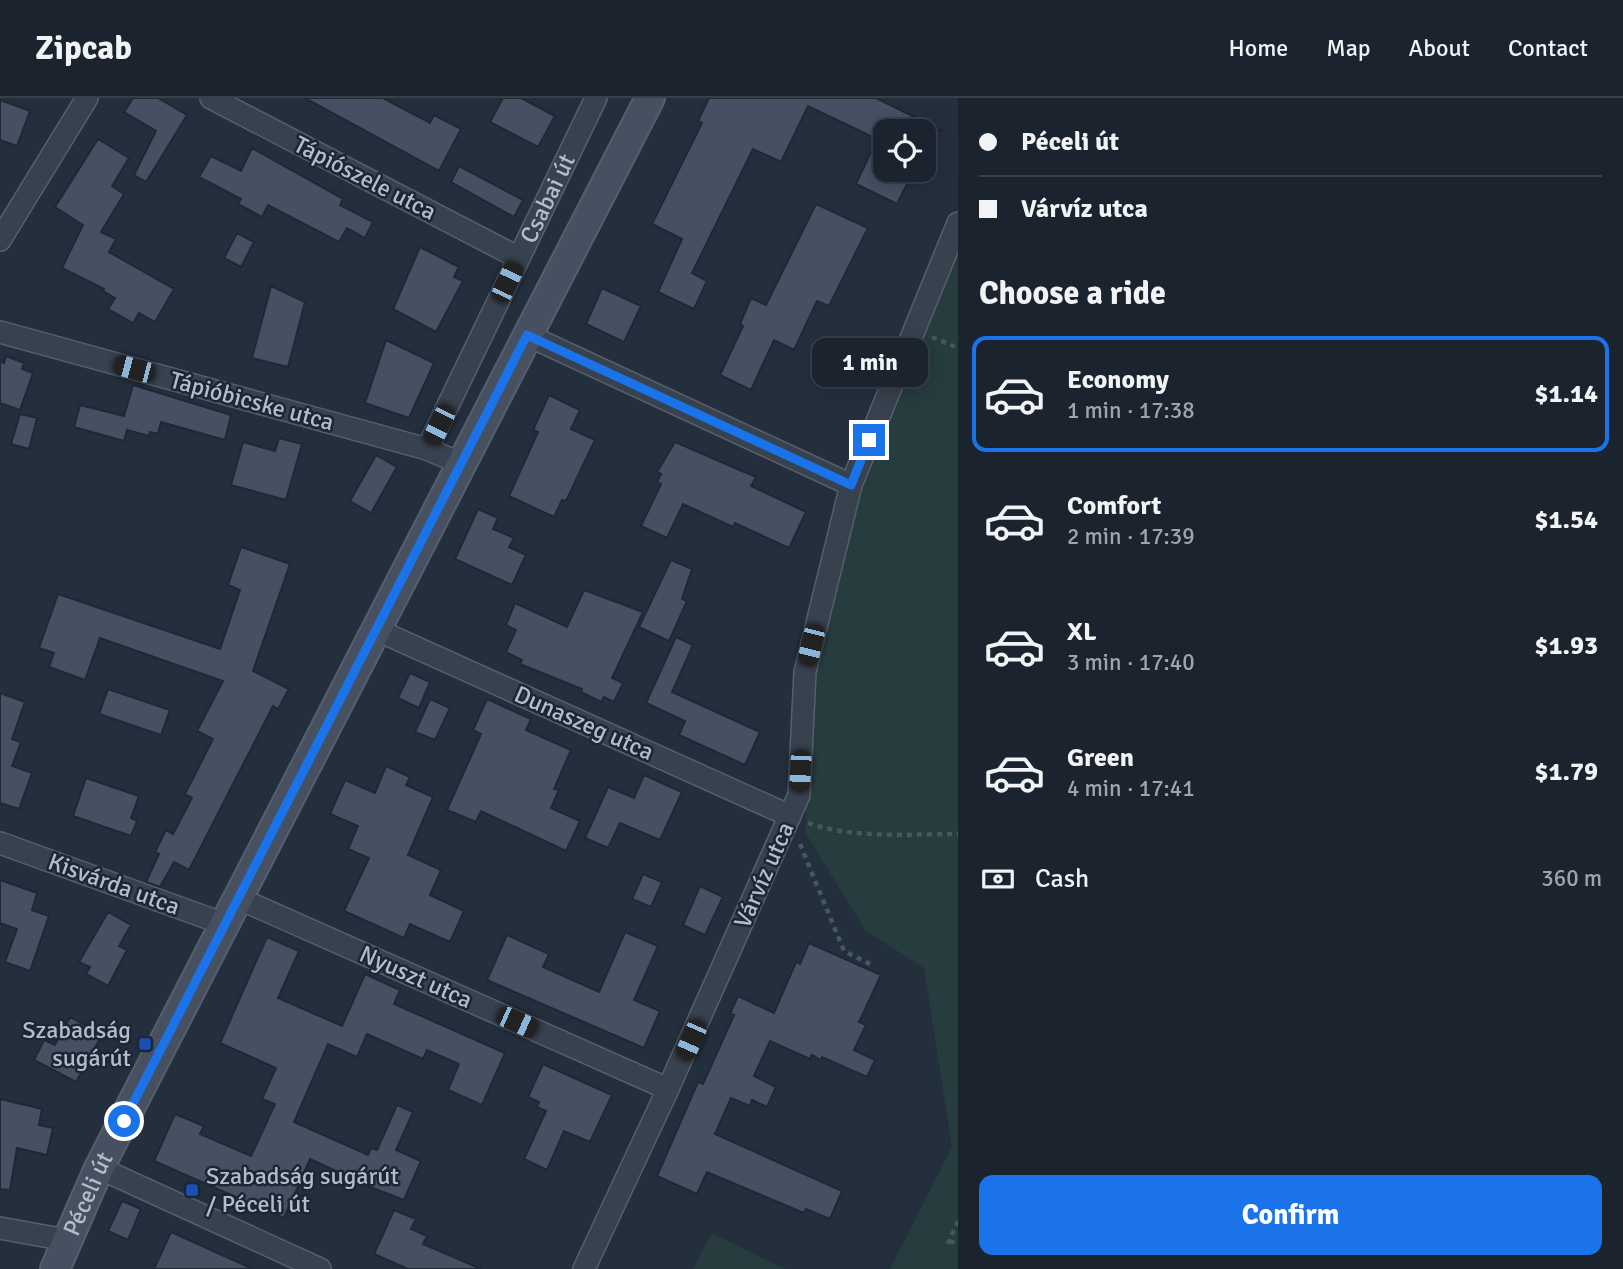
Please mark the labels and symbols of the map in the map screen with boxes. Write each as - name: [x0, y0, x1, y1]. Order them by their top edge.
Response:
- street label: Tápiószele utca: [289, 129, 441, 227]
- street label: Csabai út: [513, 149, 582, 248]
- car: [489, 259, 526, 305]
- callout: 1 min: [811, 338, 927, 388]
- car: [111, 353, 158, 385]
- street label: Tápióbicske utca: [167, 365, 337, 437]
- car: [421, 402, 458, 448]
- route end: [853, 424, 885, 456]
- car: [796, 622, 827, 668]
- street label: Dunaszeg utca: [510, 679, 658, 767]
- car: [789, 749, 812, 793]
- street label: Várvíz utca: [727, 817, 801, 933]
- street label: Kisvárda utca: [44, 846, 184, 922]
- street label: Nyuszt utca: [355, 939, 477, 1015]
- car: [494, 1004, 541, 1040]
- place label: Szabadság sugárút: [22, 1015, 131, 1073]
- car: [673, 1017, 710, 1063]
- marker: Szabadság sugárút: [137, 1036, 153, 1052]
- route start: [108, 1105, 140, 1137]
- street label: Péceli út: [56, 1147, 120, 1240]
- place label: Szabadság sugárút / Péceli út: [206, 1161, 399, 1219]
- marker: Szabadság sugárút / Péceli út: [184, 1182, 200, 1198]

